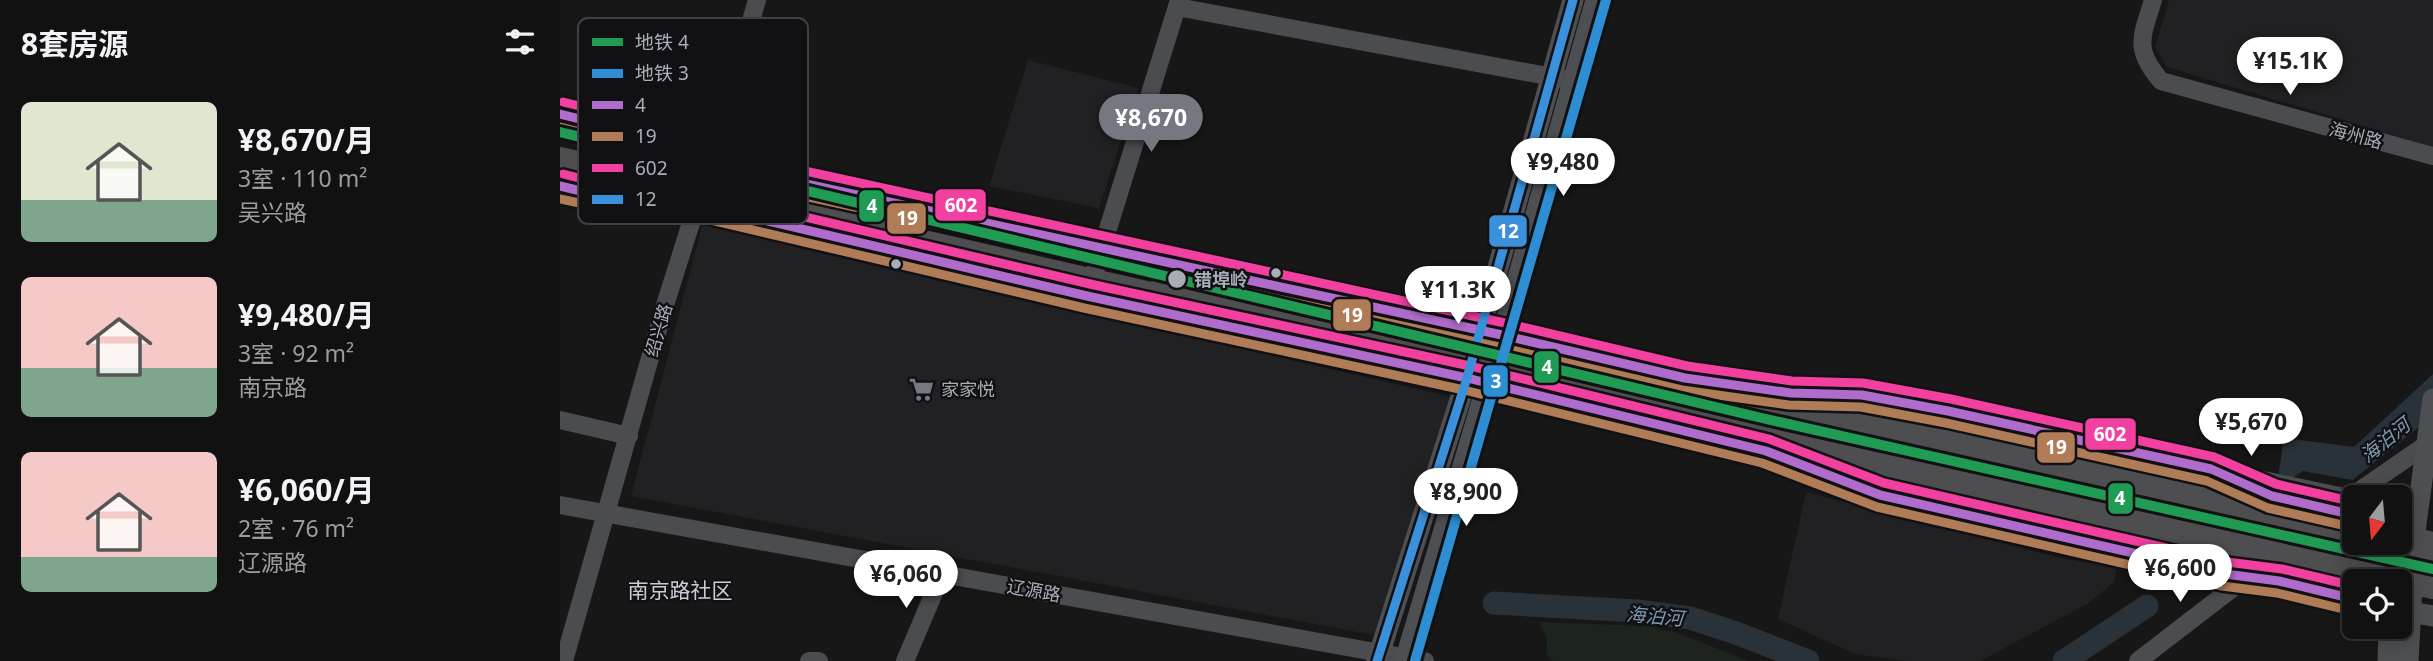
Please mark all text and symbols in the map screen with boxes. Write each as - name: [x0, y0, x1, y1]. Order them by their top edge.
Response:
- legend: [578, 18, 808, 224]
- text: 8套房源: [21, 23, 128, 64]
- icon: filters: [501, 23, 539, 61]
- text: 地铁 4: [635, 29, 689, 55]
- pin: ¥15.1K: [2233, 38, 2347, 97]
- text: ¥15.1K: [2253, 44, 2327, 76]
- text: 地铁 3: [635, 60, 689, 86]
- text: 4: [635, 92, 646, 118]
- pin: ¥8,670: [1094, 94, 1208, 154]
- text: ¥8,670: [1115, 101, 1187, 133]
- street label: 海州路: [2327, 116, 2385, 154]
- text: ¥8,670/月: [238, 119, 375, 160]
- text: 19: [635, 123, 657, 149]
- icon: home: [77, 130, 161, 214]
- pin: ¥9,480: [1506, 138, 1620, 198]
- text: ¥9,480: [1527, 145, 1599, 177]
- text: 602: [635, 155, 668, 181]
- text: 3室 · 110 m²: [238, 162, 367, 194]
- text: 12: [635, 186, 657, 212]
- line badge: 602: [934, 188, 987, 222]
- line badge: 4: [858, 189, 885, 223]
- text: 602: [945, 192, 977, 218]
- text: 4: [867, 193, 878, 219]
- text: 吴兴路: [238, 196, 307, 228]
- line badge: 19: [886, 202, 927, 235]
- text: 19: [896, 205, 918, 231]
- line badge: 12: [1488, 214, 1528, 248]
- text: 12: [1497, 218, 1519, 244]
- unlabelled marker: [889, 257, 903, 271]
- unlabelled marker: [1269, 266, 1283, 280]
- pin: ¥11.3K: [1401, 266, 1515, 326]
- place label: 错埠岭: [1194, 267, 1248, 291]
- marker: 错埠岭: [1166, 268, 1188, 290]
- text: ¥11.3K: [1421, 273, 1495, 305]
- text: ¥9,480/月: [238, 294, 375, 335]
- line badge: 19: [1332, 298, 1372, 332]
- street label: 绍兴路: [639, 301, 677, 359]
- text: 19: [1341, 302, 1363, 328]
- icon: home: [77, 305, 161, 389]
- text: 3室 · 92 m²: [238, 337, 354, 369]
- line badge: 4: [1533, 350, 1560, 384]
- text: 4: [1542, 354, 1553, 380]
- line badge: 3: [1482, 364, 1509, 398]
- text: 3: [1491, 368, 1502, 394]
- text: 南京路: [238, 371, 307, 403]
- supermarket icon: 家家悦: [907, 375, 935, 403]
- place label: 家家悦: [941, 377, 995, 401]
- pin: ¥5,670: [2194, 398, 2308, 458]
- text: ¥5,670: [2215, 405, 2287, 437]
- water label: 海泊河: [2355, 409, 2418, 468]
- line badge: 602: [2084, 417, 2137, 451]
- text: 602: [2094, 421, 2126, 447]
- line badge: 19: [2036, 431, 2076, 464]
- text: 19: [2045, 434, 2067, 460]
- pin: ¥8,900: [1409, 468, 1523, 528]
- text: ¥6,060/月: [238, 469, 375, 510]
- text: ¥8,900: [1430, 475, 1502, 507]
- icon: home: [77, 480, 161, 564]
- line badge: 4: [2107, 482, 2134, 515]
- text: 4: [2115, 485, 2126, 511]
- north arrow: [2342, 485, 2412, 555]
- map controls: [2342, 485, 2412, 639]
- text: 2室 · 76 m²: [238, 512, 354, 544]
- pin: ¥6,600: [2123, 544, 2237, 604]
- text: 辽源路: [238, 546, 307, 578]
- pin: ¥6,060: [849, 550, 963, 610]
- text: ¥6,600: [2144, 551, 2216, 583]
- text: ¥6,060: [870, 557, 942, 589]
- button: locate: [2342, 569, 2412, 639]
- street label: 辽源路: [1005, 573, 1063, 607]
- district label: 南京路社区: [628, 576, 733, 604]
- water label: 海泊河: [1625, 601, 1689, 632]

